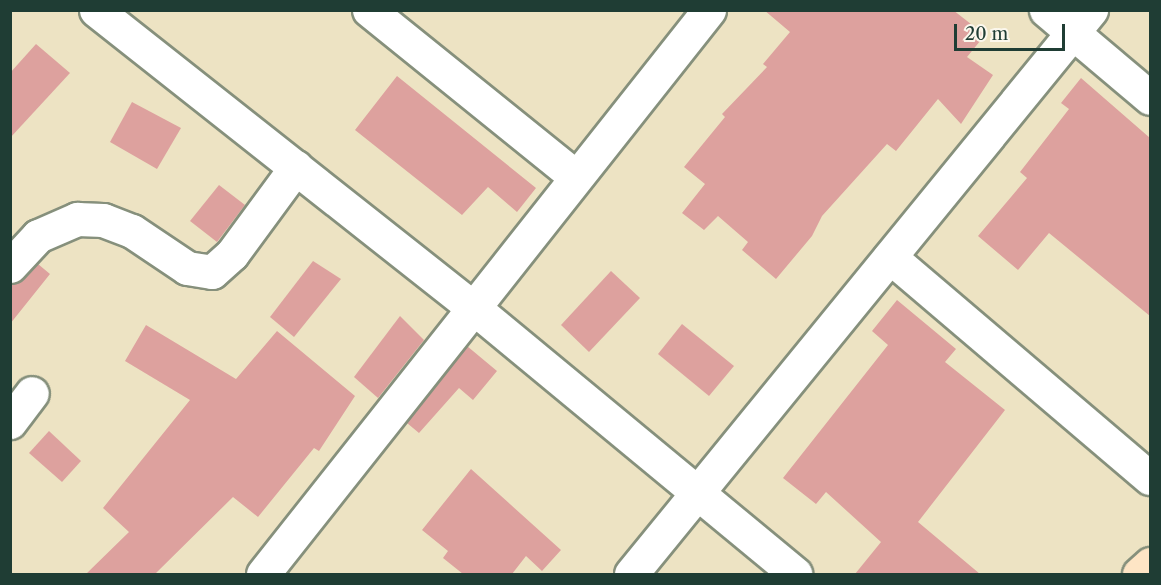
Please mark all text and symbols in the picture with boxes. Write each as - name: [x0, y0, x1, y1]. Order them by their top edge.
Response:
- scale bar: [957, 12, 1068, 50]
- text: 20 m: [965, 23, 1008, 45]

